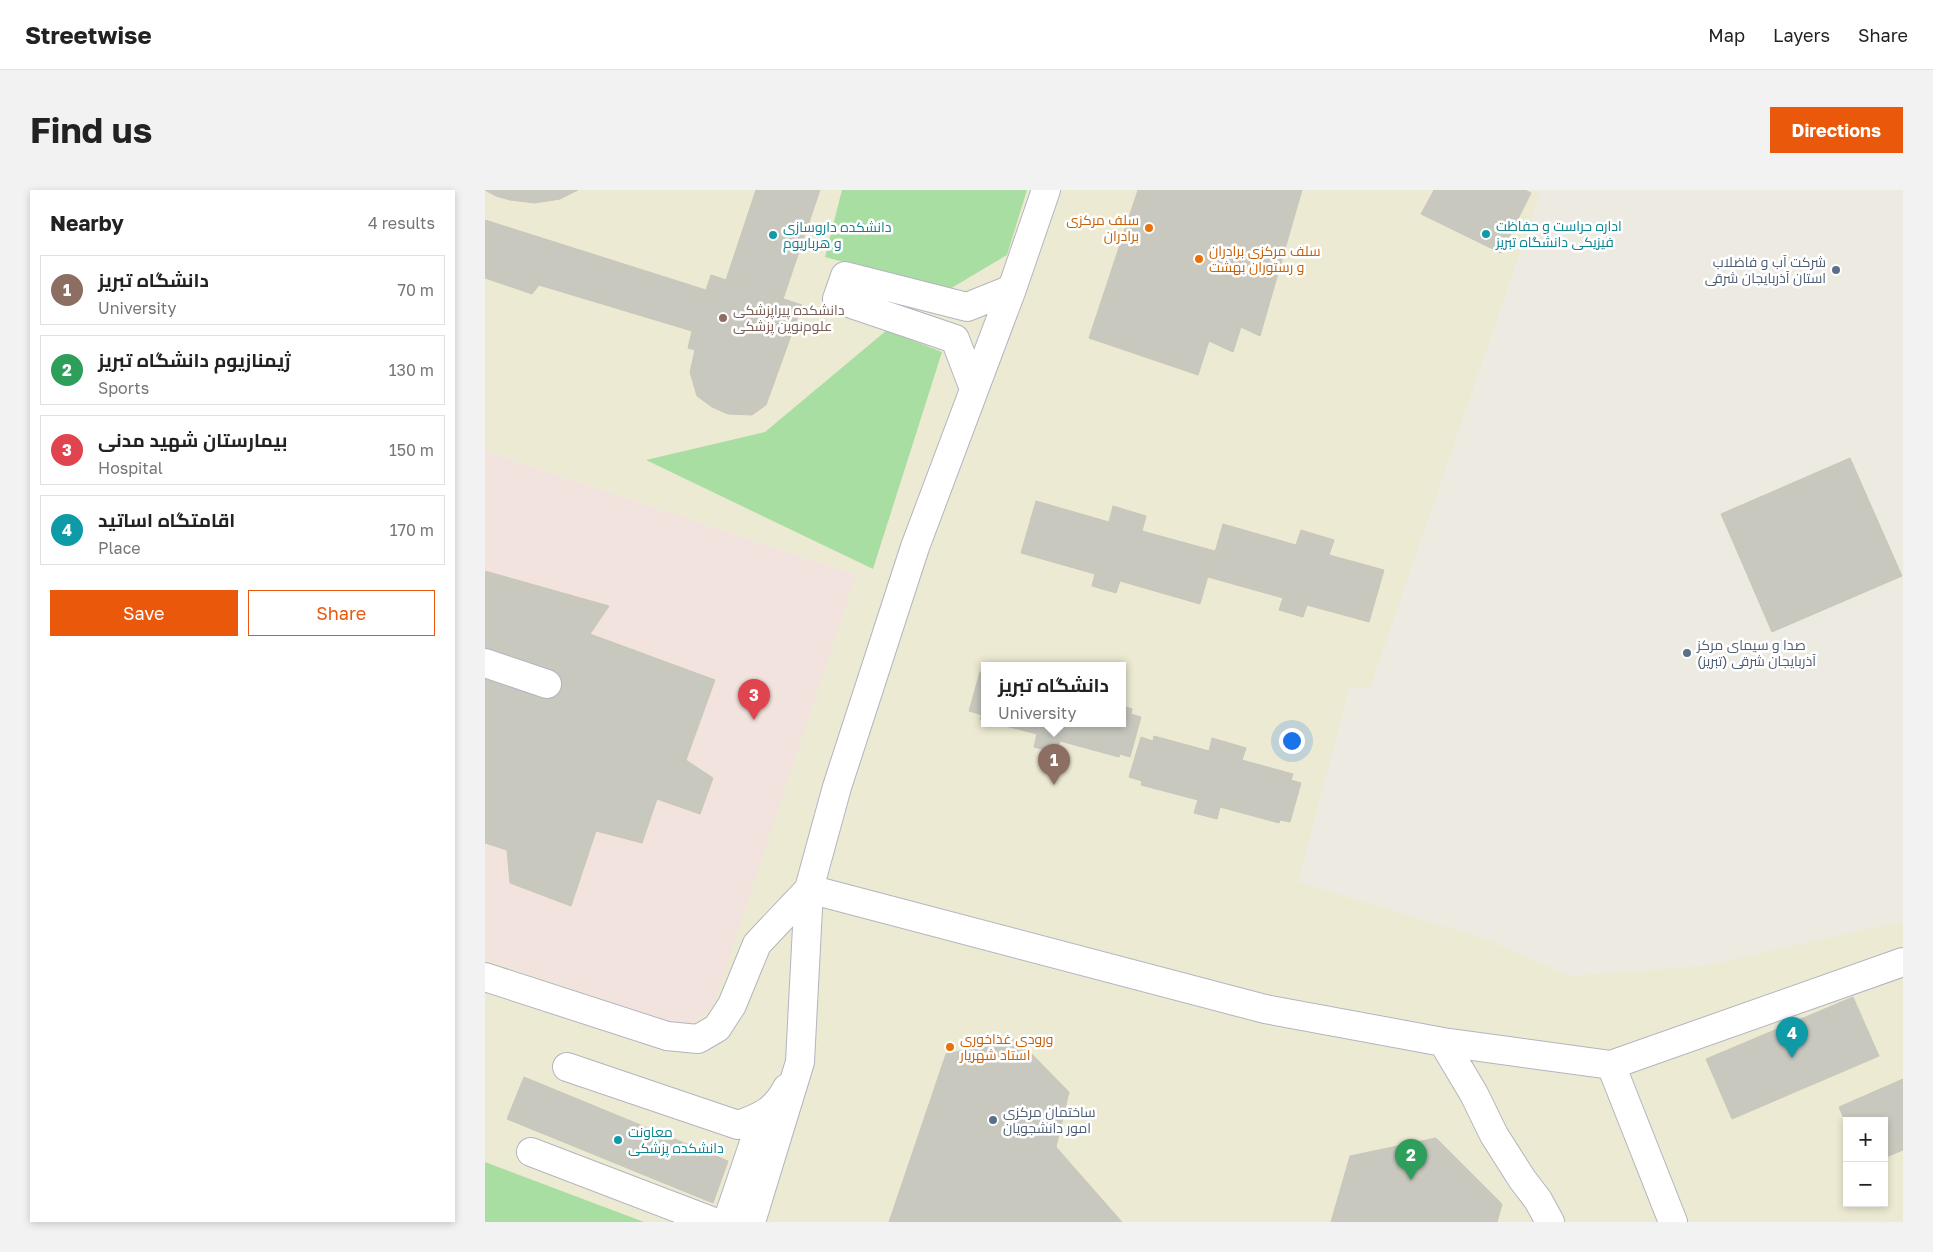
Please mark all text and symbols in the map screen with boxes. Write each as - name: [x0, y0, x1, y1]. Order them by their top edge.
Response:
- text: Streetwise: [25, 20, 152, 49]
- text: Map: [1708, 24, 1745, 46]
- text: Layers: [1773, 24, 1830, 46]
- text: Share: [1858, 24, 1908, 46]
- button: Directions: [1770, 107, 1903, 153]
- text: Find us: [30, 109, 152, 151]
- text: Nearby: [50, 210, 124, 236]
- place label: سلف مرکزی برادران: [1066, 211, 1139, 244]
- text: 4 results: [368, 213, 435, 233]
- place label: اداره حراست و حفاظت فیزیکی دانشگاه تبریز: [1495, 217, 1622, 250]
- place label: دانشکده داروسازی و هرباریوم: [783, 218, 891, 253]
- marker: سلف مرکزی برادران: [1143, 222, 1155, 234]
- marker: اداره حراست و حفاظت فیزیکی دانشگاه تبریز: [1480, 228, 1492, 240]
- marker: دانشکده داروسازی و هرباریوم: [767, 229, 779, 241]
- place label: سلف مرکزی برادران و رستوران بهشت: [1209, 242, 1321, 275]
- marker: سلف مرکزی برادران و رستوران بهشت: [1193, 253, 1205, 265]
- place label: شرکت آب و فاضلاب استان آذربایجان شرقی: [1705, 253, 1826, 286]
- marker: شرکت آب و فاضلاب استان آذربایجان شرقی: [1830, 264, 1842, 276]
- text: دانشگاه تبریز: [98, 268, 209, 291]
- text: 1: [63, 280, 71, 300]
- text: 70 m: [397, 280, 434, 300]
- text: University: [98, 298, 176, 318]
- place label: دانشکده پیراپزشکی علوم‌نوین پزشکی: [733, 301, 845, 336]
- marker: دانشکده پیراپزشکی علوم‌نوین پزشکی: [717, 312, 729, 324]
- text: ژیمنازیوم دانشگاه تبریز: [98, 348, 290, 371]
- text: 2: [62, 360, 72, 380]
- text: 130 m: [389, 360, 434, 380]
- text: Sports: [98, 378, 149, 398]
- text: بیمارستان شهید مدنی: [98, 428, 287, 451]
- text: 3: [62, 440, 72, 460]
- text: 150 m: [389, 440, 434, 460]
- text: Hospital: [98, 458, 163, 478]
- text: اقامتگاه اساتید: [98, 508, 235, 531]
- text: 4: [62, 520, 72, 540]
- text: 170 m: [390, 520, 434, 540]
- text: Place: [98, 538, 141, 558]
- button: Save: [50, 590, 238, 636]
- button: Share: [248, 590, 435, 636]
- place label: صدا و سیمای مرکز آذربایجان شرقی (تبریز): [1696, 636, 1816, 669]
- marker: صدا و سیمای مرکز آذربایجان شرقی (تبریز): [1681, 647, 1693, 659]
- popup: [981, 662, 1126, 727]
- text: دانشگاه تبریز: [998, 673, 1109, 696]
- pin: 3: [738, 679, 770, 720]
- text: University: [998, 703, 1076, 723]
- your location: [1279, 728, 1305, 754]
- pin: 1: [1038, 744, 1070, 785]
- pin: 4: [1776, 1017, 1808, 1058]
- place label: ورودی غذاخوری استاد شهریار: [959, 1030, 1053, 1063]
- marker: ورودی غذاخوری استاد شهریار: [944, 1041, 956, 1053]
- place label: ساختمان مرکزی امور دانشجویان: [1003, 1103, 1096, 1136]
- marker: ساختمان مرکزی امور دانشجویان: [987, 1114, 999, 1126]
- map controls: [1843, 1117, 1888, 1207]
- button: +: [1843, 1117, 1888, 1162]
- place label: معاونت دانشکده پزشکی: [628, 1123, 724, 1158]
- marker: معاونت دانشکده پزشکی: [612, 1134, 624, 1146]
- pin: 2: [1395, 1139, 1427, 1180]
- button: −: [1843, 1162, 1888, 1207]

